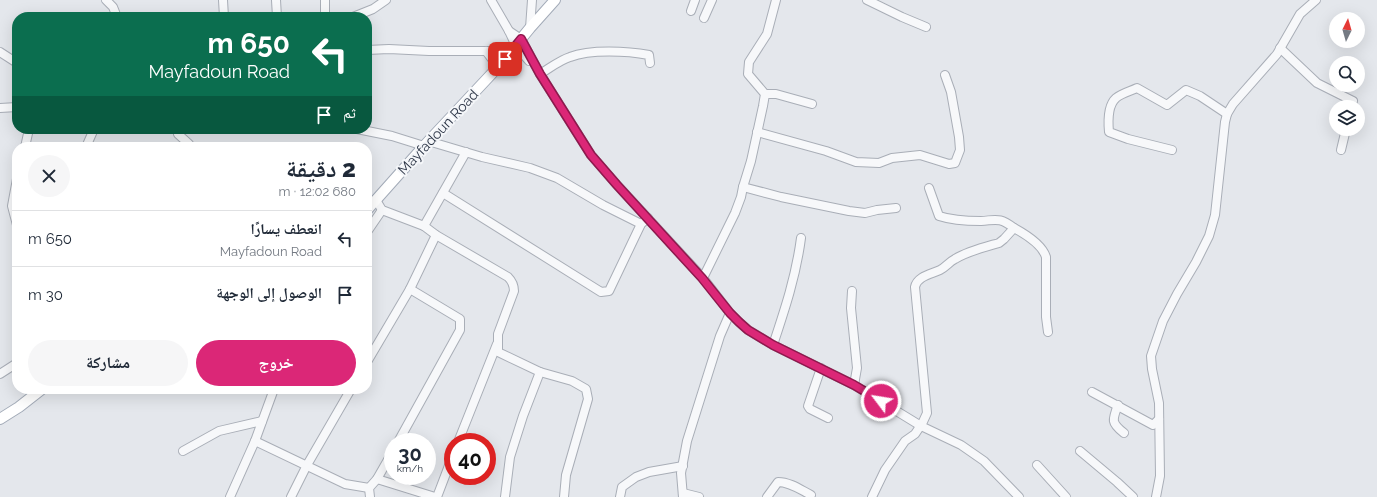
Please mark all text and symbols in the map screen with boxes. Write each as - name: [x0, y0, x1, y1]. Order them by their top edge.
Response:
- north arrow: [1329, 12, 1365, 48]
- map controls: [1329, 12, 1365, 136]
- text: 650 m: [207, 27, 290, 60]
- icon: left: [304, 28, 356, 80]
- pin: [488, 42, 522, 76]
- icon: arrive: [494, 48, 516, 70]
- button: search: [1329, 56, 1365, 92]
- text: Mayfadoun Road: [148, 61, 290, 82]
- street label: Mayfadoun Road: [395, 86, 481, 178]
- button: layers: [1329, 100, 1365, 136]
- icon: arrive: [313, 104, 335, 126]
- text: ثم: [343, 104, 356, 122]
- text: 2 دقيقة: [286, 154, 356, 183]
- button: close: [28, 155, 70, 197]
- text: 680 m · 12:02: [279, 184, 356, 199]
- text: انعطف يسارًا: [250, 220, 322, 238]
- icon: left: [334, 228, 356, 250]
- text: 650 m: [28, 230, 72, 248]
- text: Mayfadoun Road: [220, 244, 322, 259]
- text: الوصول إلى الوجهة: [216, 284, 322, 302]
- icon: arrive: [334, 284, 356, 306]
- text: 30 m: [28, 286, 63, 304]
- button: مشاركة: [28, 340, 188, 386]
- button: خروج: [196, 340, 356, 386]
- position arrow: [860, 380, 902, 422]
- speed limit sign: 40: [444, 433, 496, 485]
- text: 30: [398, 442, 422, 466]
- text: km/h: [397, 463, 423, 474]

